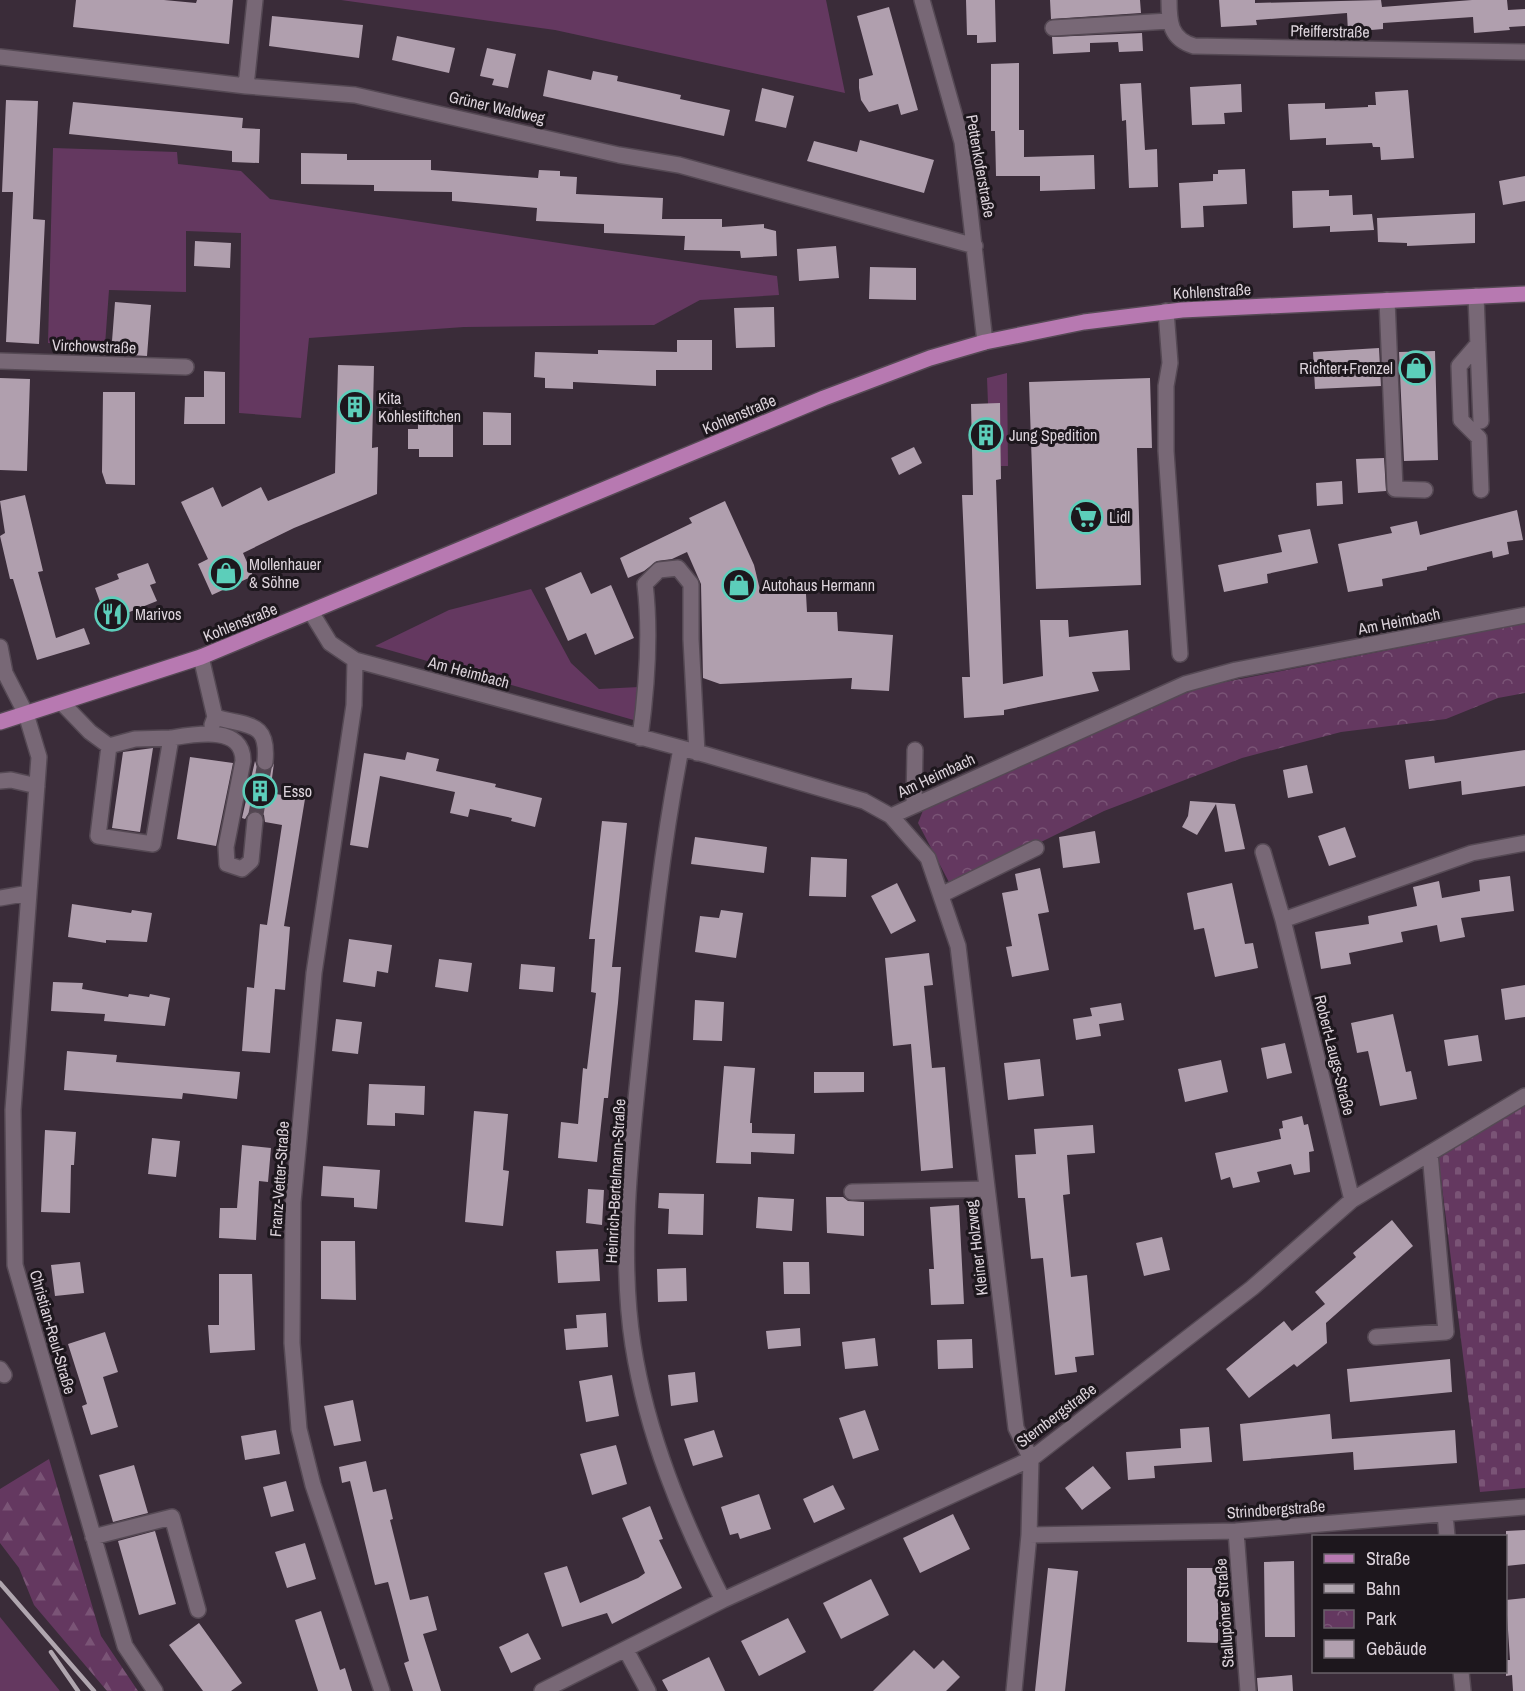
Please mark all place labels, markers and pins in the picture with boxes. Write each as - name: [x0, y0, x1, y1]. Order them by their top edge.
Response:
- shop icon: Richter+Frenzel: [1398, 350, 1434, 386]
- place label: Richter+Frenzel: [1299, 357, 1393, 379]
- place label: Kita Kohlestiftchen: [378, 387, 461, 427]
- building icon: Kita Kohlestiftchen: [337, 389, 373, 425]
- building icon: Jung Spedition: [968, 417, 1004, 453]
- place label: Jung Spedition: [1009, 424, 1097, 446]
- supermarket icon: Lidl: [1068, 499, 1104, 535]
- place label: Lidl: [1109, 506, 1130, 528]
- place label: Mollenhauer & Söhne: [249, 553, 322, 593]
- shop icon: Mollenhauer & Söhne: [208, 555, 244, 591]
- shop icon: Autohaus Hermann: [721, 567, 757, 603]
- place label: Autohaus Hermann: [761, 574, 875, 596]
- restaurant icon: Marivos: [94, 596, 130, 632]
- place label: Marivos: [135, 603, 182, 625]
- building icon: Esso: [242, 773, 278, 809]
- place label: Esso: [283, 780, 312, 802]

